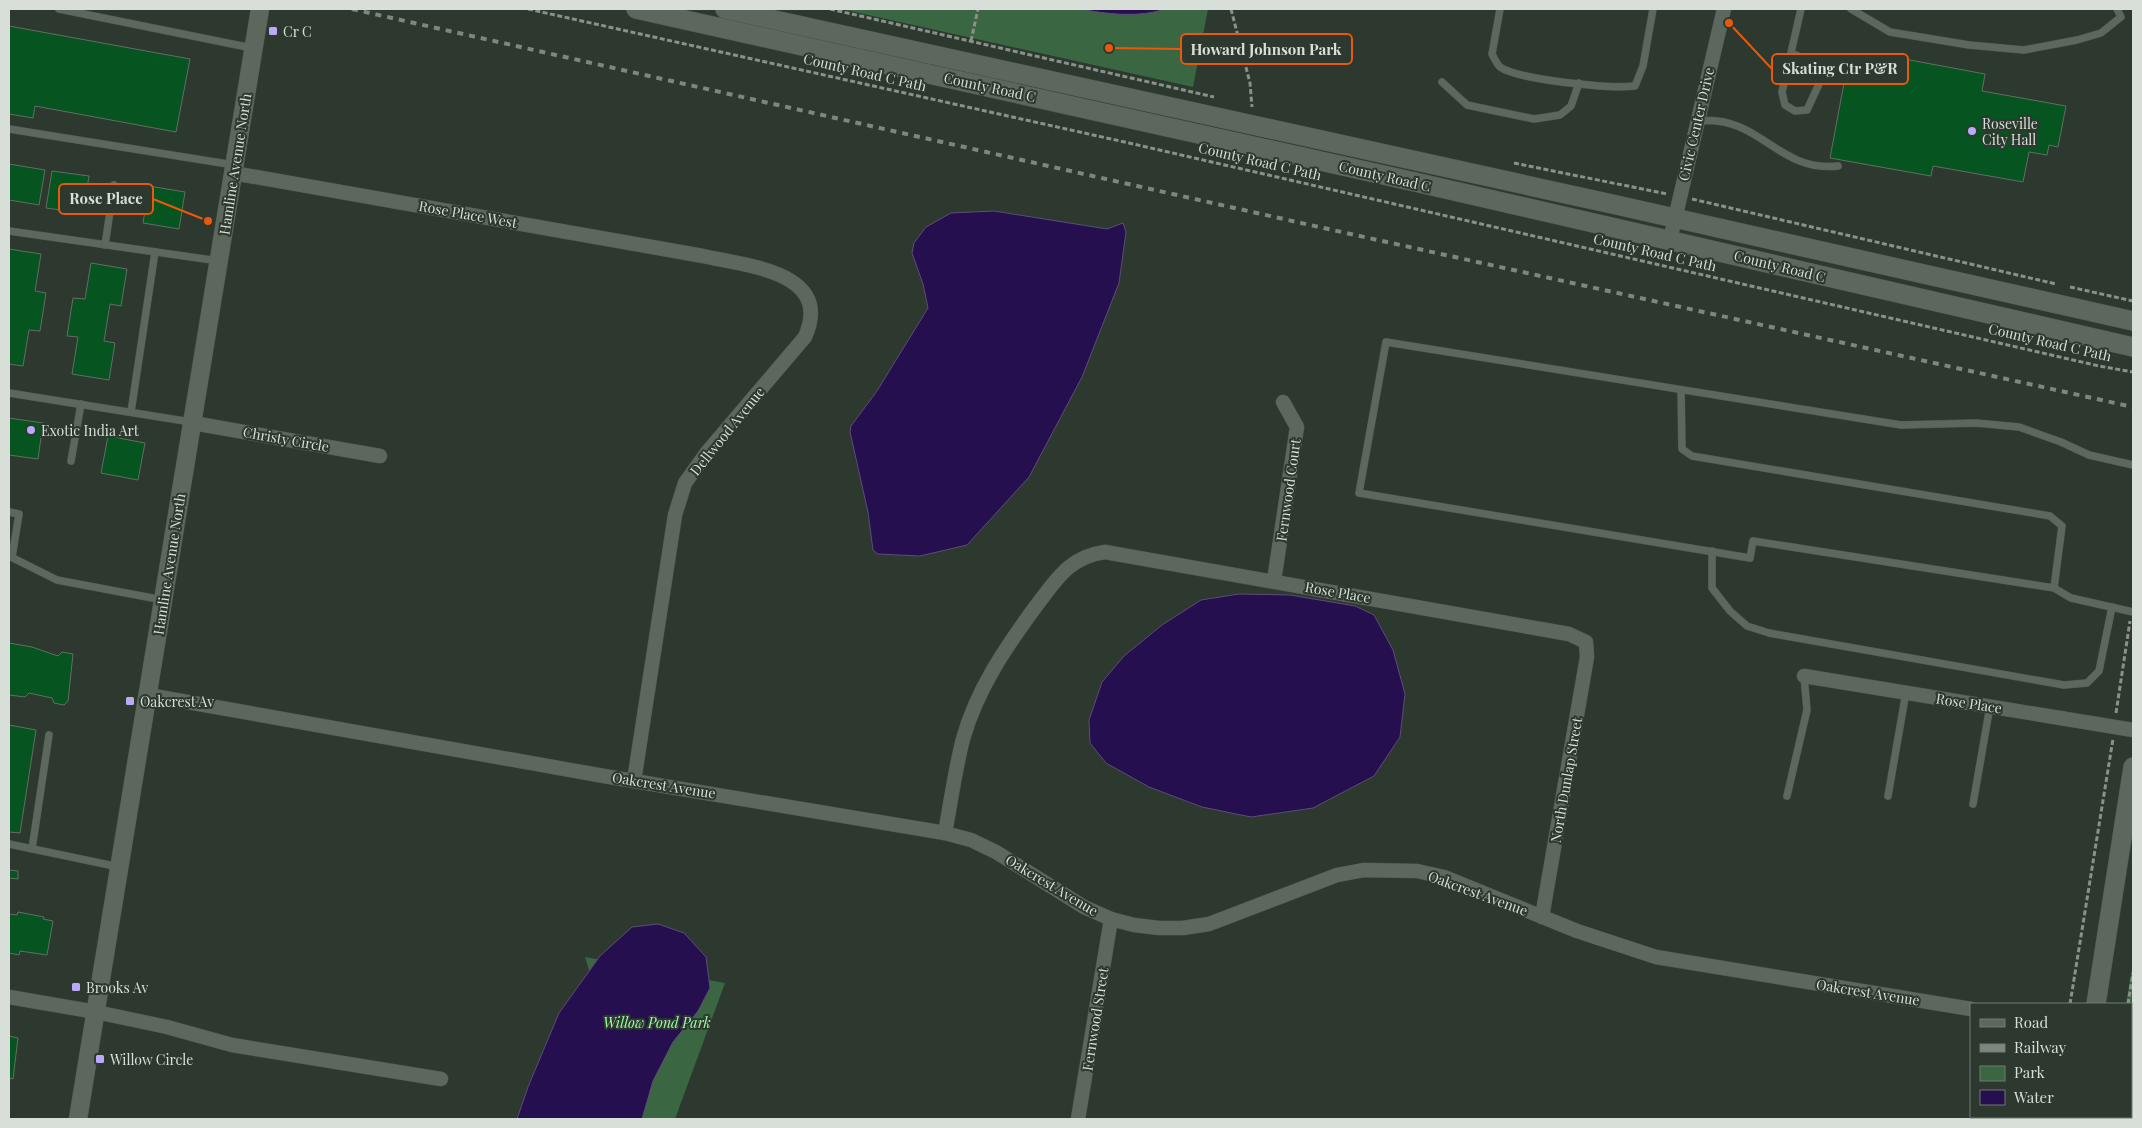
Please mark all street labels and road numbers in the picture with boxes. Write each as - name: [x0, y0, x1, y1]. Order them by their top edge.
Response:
- street label: County Road C Path: [802, 49, 929, 96]
- street label: Civic Center Drive: [1674, 65, 1718, 183]
- street label: County Road C: [942, 68, 1038, 106]
- street label: Hamline Avenue North: [214, 91, 256, 236]
- street label: County Road C Path: [1197, 138, 1324, 185]
- street label: County Road C: [1337, 156, 1433, 196]
- street label: Rose Place West: [417, 196, 520, 232]
- street label: County Road C Path: [1592, 229, 1719, 276]
- street label: County Road C: [1732, 245, 1828, 287]
- street label: County Road C Path: [1987, 319, 2114, 366]
- street label: Dellwood Avenue: [685, 383, 769, 479]
- street label: Christy Circle: [241, 422, 331, 456]
- street label: Fernwood Court: [1271, 436, 1305, 543]
- street label: Hamline Avenue North: [148, 491, 190, 636]
- street label: Rose Place: [1304, 577, 1372, 607]
- street label: Rose Place: [1935, 688, 2003, 718]
- street label: North Dunlap Street: [1546, 715, 1587, 844]
- street label: Oakcrest Avenue: [611, 767, 717, 803]
- street label: Oakcrest Avenue: [1002, 850, 1102, 920]
- street label: Oakcrest Avenue: [1426, 866, 1530, 920]
- street label: Fernwood Street: [1077, 965, 1113, 1072]
- street label: Oakcrest Avenue: [1815, 974, 1921, 1010]

